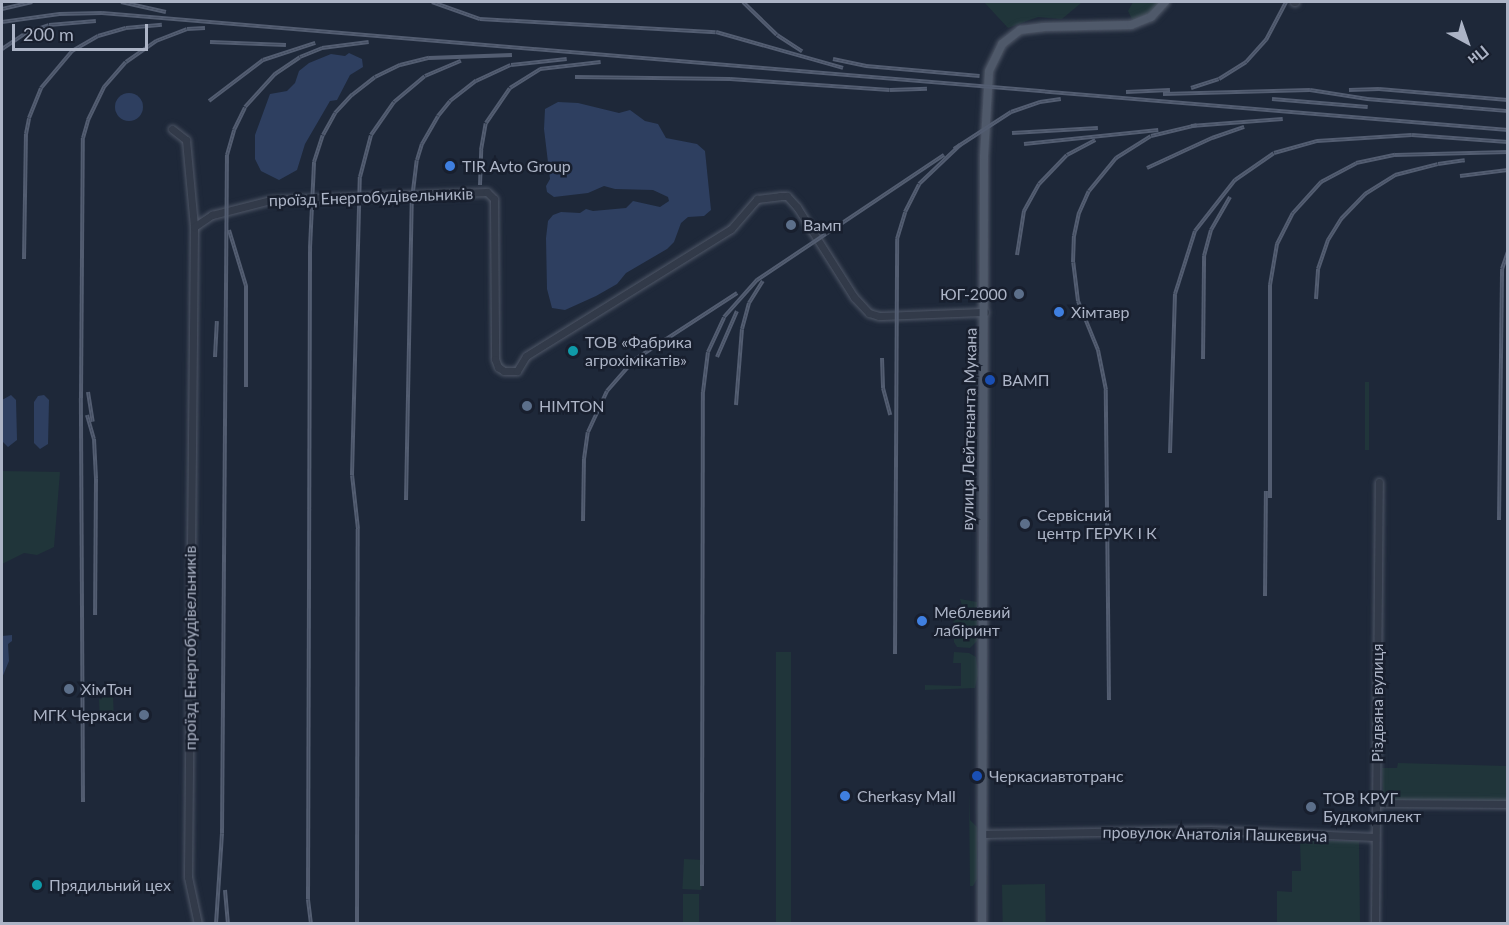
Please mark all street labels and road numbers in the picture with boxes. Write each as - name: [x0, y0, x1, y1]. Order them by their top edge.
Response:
- street label: проїзд Енергобудівельників: [268, 184, 474, 210]
- street label: вулиця Лейтенанта Мукана: [958, 327, 980, 531]
- street label: проїзд Енергобудівельників: [180, 546, 200, 750]
- street label: Різдвяна вулиця: [1367, 644, 1387, 762]
- street label: провулок Анатолія Пашкевича: [1102, 822, 1328, 846]

